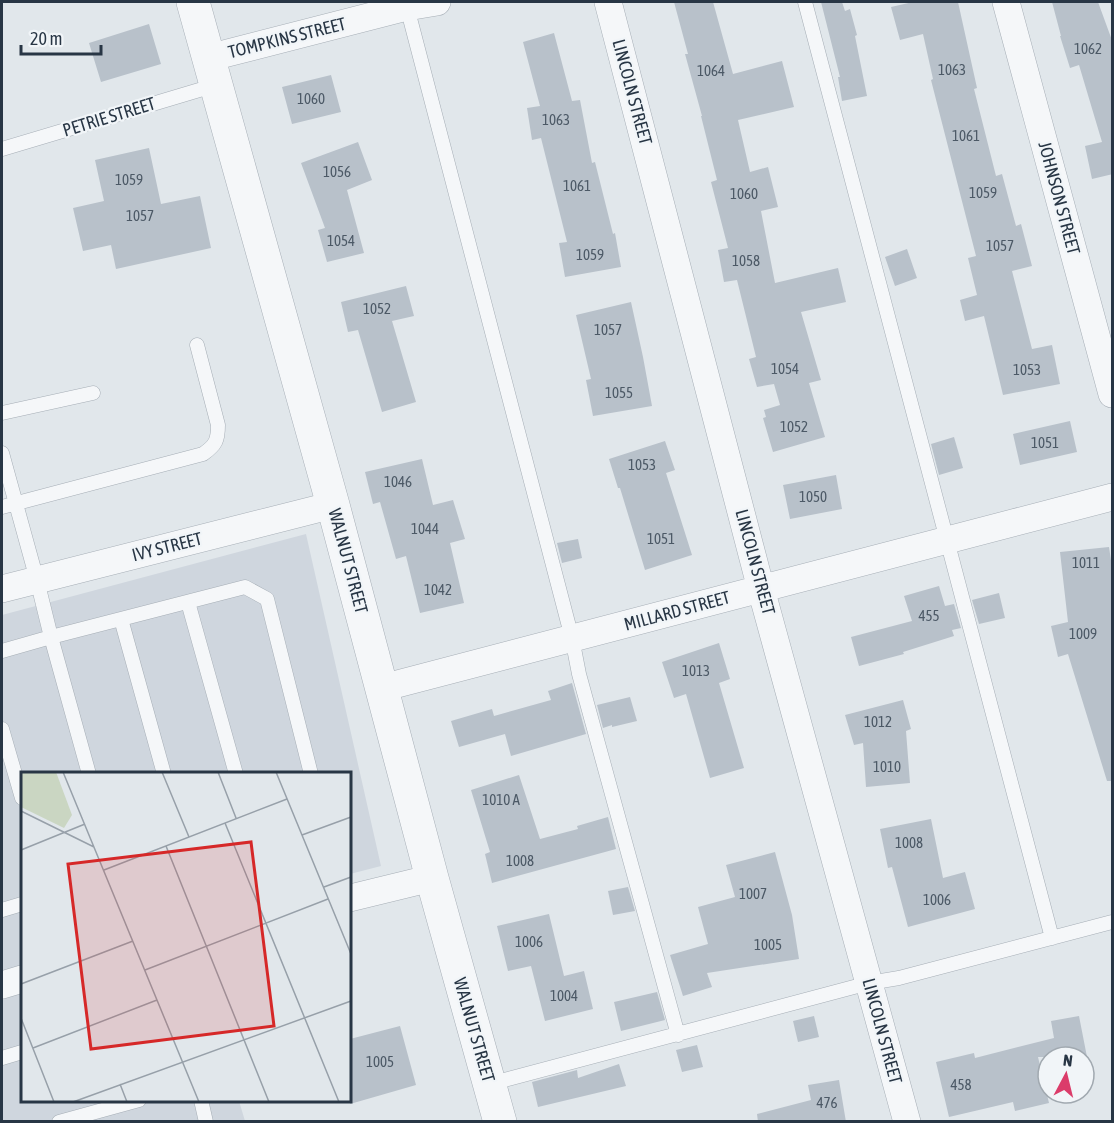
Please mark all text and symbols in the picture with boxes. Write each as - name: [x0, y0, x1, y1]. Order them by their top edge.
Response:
- street label: TOMPKINS STREET: [226, 13, 348, 62]
- scale bar: [21, 18, 100, 56]
- text: 20 m: [30, 28, 62, 49]
- street label: LINCOLN STREET: [608, 37, 657, 147]
- house number: 1062: [1074, 40, 1102, 57]
- house number: 1063: [938, 61, 966, 78]
- house number: 1064: [697, 62, 725, 79]
- house number: 1060: [297, 90, 325, 107]
- street label: PETRIE STREET: [60, 92, 158, 141]
- house number: 1063: [542, 111, 570, 128]
- house number: 1061: [952, 127, 980, 144]
- street label: JOHNSON STREET: [1034, 139, 1085, 257]
- house number: 1056: [323, 163, 351, 180]
- house number: 1059: [115, 171, 143, 188]
- house number: 1061: [563, 177, 591, 194]
- house number: 1059: [969, 184, 997, 201]
- house number: 1060: [730, 185, 758, 202]
- house number: 1057: [126, 207, 154, 224]
- house number: 1054: [327, 232, 355, 249]
- house number: 1057: [986, 237, 1014, 254]
- house number: 1059: [576, 246, 604, 263]
- house number: 1058: [732, 252, 760, 269]
- house number: 1052: [363, 300, 391, 317]
- house number: 1057: [594, 321, 622, 338]
- house number: 1054: [771, 360, 799, 377]
- house number: 1053: [1013, 361, 1041, 378]
- house number: 1055: [605, 384, 633, 401]
- house number: 1052: [780, 418, 808, 435]
- house number: 1051: [1031, 434, 1059, 451]
- house number: 1053: [628, 456, 656, 473]
- house number: 1046: [384, 473, 412, 490]
- house number: 1050: [799, 488, 827, 505]
- street label: WALNUT STREET: [324, 506, 373, 616]
- street label: LINCOLN STREET: [731, 507, 780, 617]
- house number: 1044: [411, 520, 439, 537]
- street label: IVY STREET: [130, 528, 204, 565]
- house number: 1051: [647, 530, 675, 547]
- house number: 1011: [1072, 554, 1100, 571]
- house number: 1042: [424, 581, 452, 598]
- street label: MILLARD STREET: [622, 586, 732, 635]
- house number: 455: [918, 607, 940, 624]
- house number: 1009: [1069, 625, 1097, 642]
- house number: 1013: [682, 662, 710, 679]
- house number: 1012: [864, 713, 892, 730]
- house number: 1010: [873, 758, 901, 775]
- inset map: [21, 772, 351, 1102]
- house number: 1010 A: [482, 791, 520, 808]
- house number: 1008: [895, 834, 923, 851]
- house number: 1008: [506, 852, 534, 869]
- house number: 1007: [739, 885, 767, 902]
- house number: 1006: [923, 891, 951, 908]
- house number: 1006: [515, 933, 543, 950]
- house number: 1005: [754, 936, 782, 953]
- street label: WALNUT STREET: [450, 975, 499, 1085]
- street label: LINCOLN STREET: [858, 976, 907, 1086]
- house number: 1004: [550, 987, 578, 1004]
- north arrow: [1036, 1045, 1096, 1105]
- text: N: [1062, 1051, 1074, 1070]
- house number: 1005: [366, 1053, 394, 1070]
- house number: 458: [950, 1076, 972, 1093]
- house number: 476: [816, 1094, 838, 1111]

